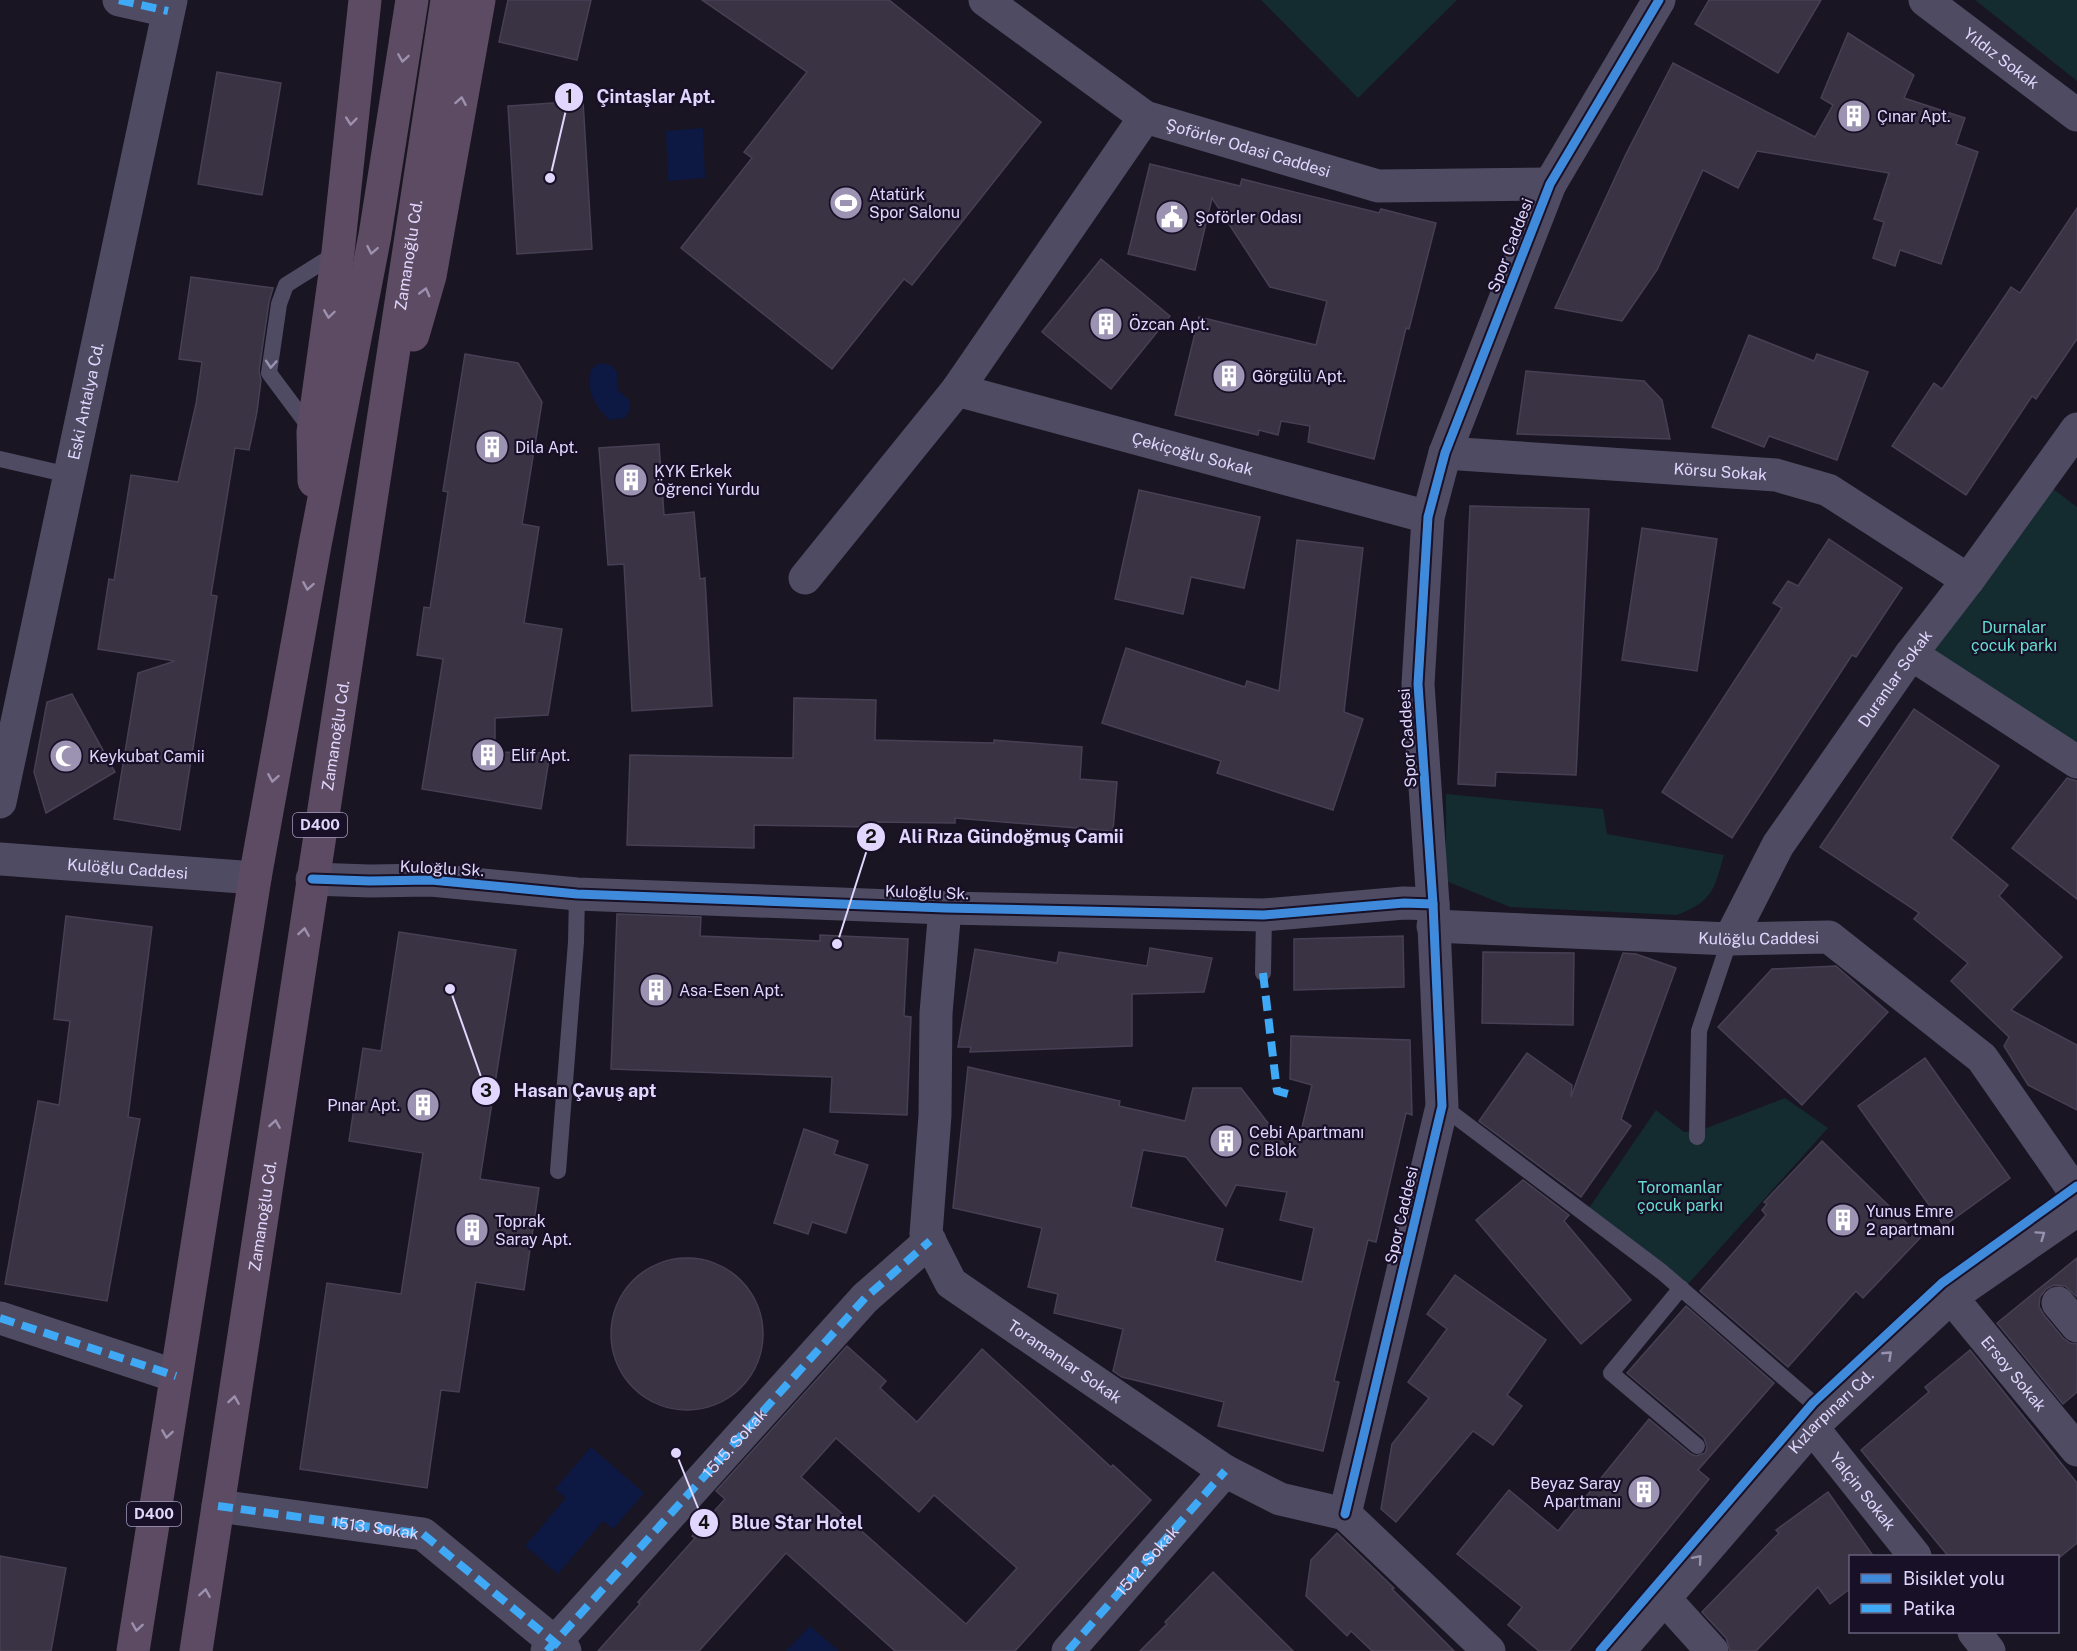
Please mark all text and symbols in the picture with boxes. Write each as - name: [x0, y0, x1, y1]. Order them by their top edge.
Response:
- street label: Yıldız Sokak: [1960, 24, 2043, 93]
- one-way arrow: [397, 53, 409, 62]
- callout: Çintaşlar Apt.: [554, 79, 727, 115]
- text: 1: [565, 86, 573, 107]
- text: Çintaşlar Apt.: [597, 86, 715, 107]
- one-way arrow: [454, 96, 467, 106]
- building icon: Çınar Apt.: [1836, 98, 1872, 134]
- place label: Çınar Apt.: [1877, 107, 1951, 126]
- street label: Şoförler Odasi Caddesi: [1164, 115, 1333, 181]
- one-way arrow: [345, 116, 358, 125]
- sports icon: Atatürk Spor Salonu: [828, 185, 864, 221]
- place label: Atatürk Spor Salonu: [869, 185, 960, 222]
- street label: Spor Caddesi: [1484, 195, 1537, 295]
- street label: Zamanoğlu Cd.: [391, 198, 427, 312]
- public building icon: Şoförler Odası: [1154, 199, 1190, 235]
- place label: Şoförler Odası: [1195, 208, 1302, 227]
- one-way arrow: [366, 245, 379, 255]
- one-way arrow: [418, 287, 430, 298]
- building icon: Özcan Apt.: [1088, 306, 1124, 342]
- one-way arrow: [323, 310, 336, 319]
- place label: Özcan Apt.: [1129, 314, 1209, 334]
- street label: Eski Antalya Cd.: [64, 341, 108, 462]
- building icon: Görgülü Apt.: [1211, 358, 1247, 394]
- one-way arrow: [265, 360, 278, 369]
- place label: Görgülü Apt.: [1252, 367, 1346, 386]
- building icon: Dila Apt.: [474, 429, 510, 465]
- street label: Çekiçoğlu Sokak: [1130, 429, 1255, 479]
- place label: Dila Apt.: [515, 438, 578, 457]
- street label: Körsu Sokak: [1673, 459, 1768, 484]
- building icon: KYK Erkek Öğrenci Yurdu: [613, 462, 649, 498]
- place label: KYK Erkek Öğrenci Yurdu: [654, 462, 760, 499]
- one-way arrow: [302, 581, 315, 591]
- park label: Durnalar çocuk parkı: [1971, 618, 2057, 655]
- street label: Duranlar Sokak: [1854, 626, 1936, 731]
- street label: Zamanoğlu Cd.: [318, 679, 353, 792]
- street label: Spor Caddesi: [1395, 688, 1420, 788]
- building icon: Elif Apt.: [470, 737, 506, 773]
- mosque icon: Keykubat Camii: [48, 738, 84, 774]
- place label: Elif Apt.: [511, 746, 570, 765]
- place label: Keykubat Camii: [89, 747, 205, 766]
- one-way arrow: [267, 773, 280, 783]
- road number: D400: [293, 813, 347, 837]
- callout: Ali Rıza Gündoğmuş Camii: [856, 819, 1135, 855]
- text: 2: [865, 826, 877, 847]
- text: Ali Rıza Gündoğmuş Camii: [899, 826, 1123, 847]
- street label: Kulöğlu Caddesi: [67, 855, 189, 883]
- street label: Kuloğlu Sk.: [399, 857, 485, 880]
- street label: Kuloğlu Sk.: [885, 882, 969, 903]
- one-way arrow: [297, 927, 310, 937]
- street label: Kulöğlu Caddesi: [1698, 928, 1819, 949]
- building icon: Asa-Esen Apt.: [638, 972, 674, 1008]
- place label: Asa-Esen Apt.: [679, 981, 784, 1000]
- callout: Hasan Çavuş apt: [471, 1073, 668, 1109]
- text: 3: [480, 1080, 492, 1101]
- text: Hasan Çavuş apt: [514, 1080, 656, 1101]
- building icon: Pınar Apt.: [405, 1087, 441, 1123]
- place label: Pınar Apt.: [327, 1096, 400, 1115]
- one-way arrow: [268, 1120, 281, 1130]
- building icon: Cebi Apartmanı C Blok: [1208, 1123, 1244, 1159]
- place label: Cebi Apartmanı C Blok: [1249, 1123, 1364, 1160]
- street label: Zamanoğlu Cd.: [245, 1159, 280, 1273]
- street label: Spor Caddesi: [1381, 1165, 1422, 1266]
- park label: Toromanlar çocuk parkı: [1637, 1178, 1723, 1215]
- building icon: Yunus Emre 2 apartmanı: [1825, 1202, 1861, 1238]
- place label: Yunus Emre 2 apartmanı: [1866, 1202, 1955, 1239]
- building icon: Toprak Saray Apt.: [454, 1212, 490, 1248]
- place label: Toprak Saray Apt.: [495, 1212, 572, 1249]
- one-way arrow: [2034, 1231, 2045, 1242]
- street label: Toramanlar Sokak: [1004, 1316, 1126, 1407]
- street label: Ersoy Sokak: [1977, 1332, 2050, 1415]
- one-way arrow: [1881, 1352, 1892, 1363]
- street label: Kızlarpınarı Cd.: [1784, 1365, 1878, 1458]
- one-way arrow: [227, 1396, 239, 1405]
- street label: 1515. Sokak: [698, 1404, 771, 1482]
- one-way arrow: [161, 1429, 174, 1439]
- street label: Yalçin Sokak: [1826, 1449, 1900, 1534]
- place label: Beyaz Saray Apartmanı: [1530, 1474, 1621, 1511]
- building icon: Beyaz Saray Apartmanı: [1626, 1474, 1662, 1510]
- road number: D400: [127, 1502, 181, 1526]
- callout: Blue Star Hotel: [689, 1505, 875, 1541]
- text: 4: [698, 1512, 710, 1533]
- text: Blue Star Hotel: [731, 1512, 863, 1533]
- street label: 1513. Sokak: [331, 1513, 420, 1543]
- street label: 1512. Sokak: [1112, 1522, 1183, 1600]
- one-way arrow: [1691, 1555, 1702, 1566]
- legend: [1849, 1555, 2059, 1633]
- text: Bisiklet yolu: [1903, 1568, 2005, 1589]
- one-way arrow: [198, 1589, 210, 1598]
- text: Patika: [1903, 1598, 1955, 1619]
- one-way arrow: [131, 1622, 143, 1631]

